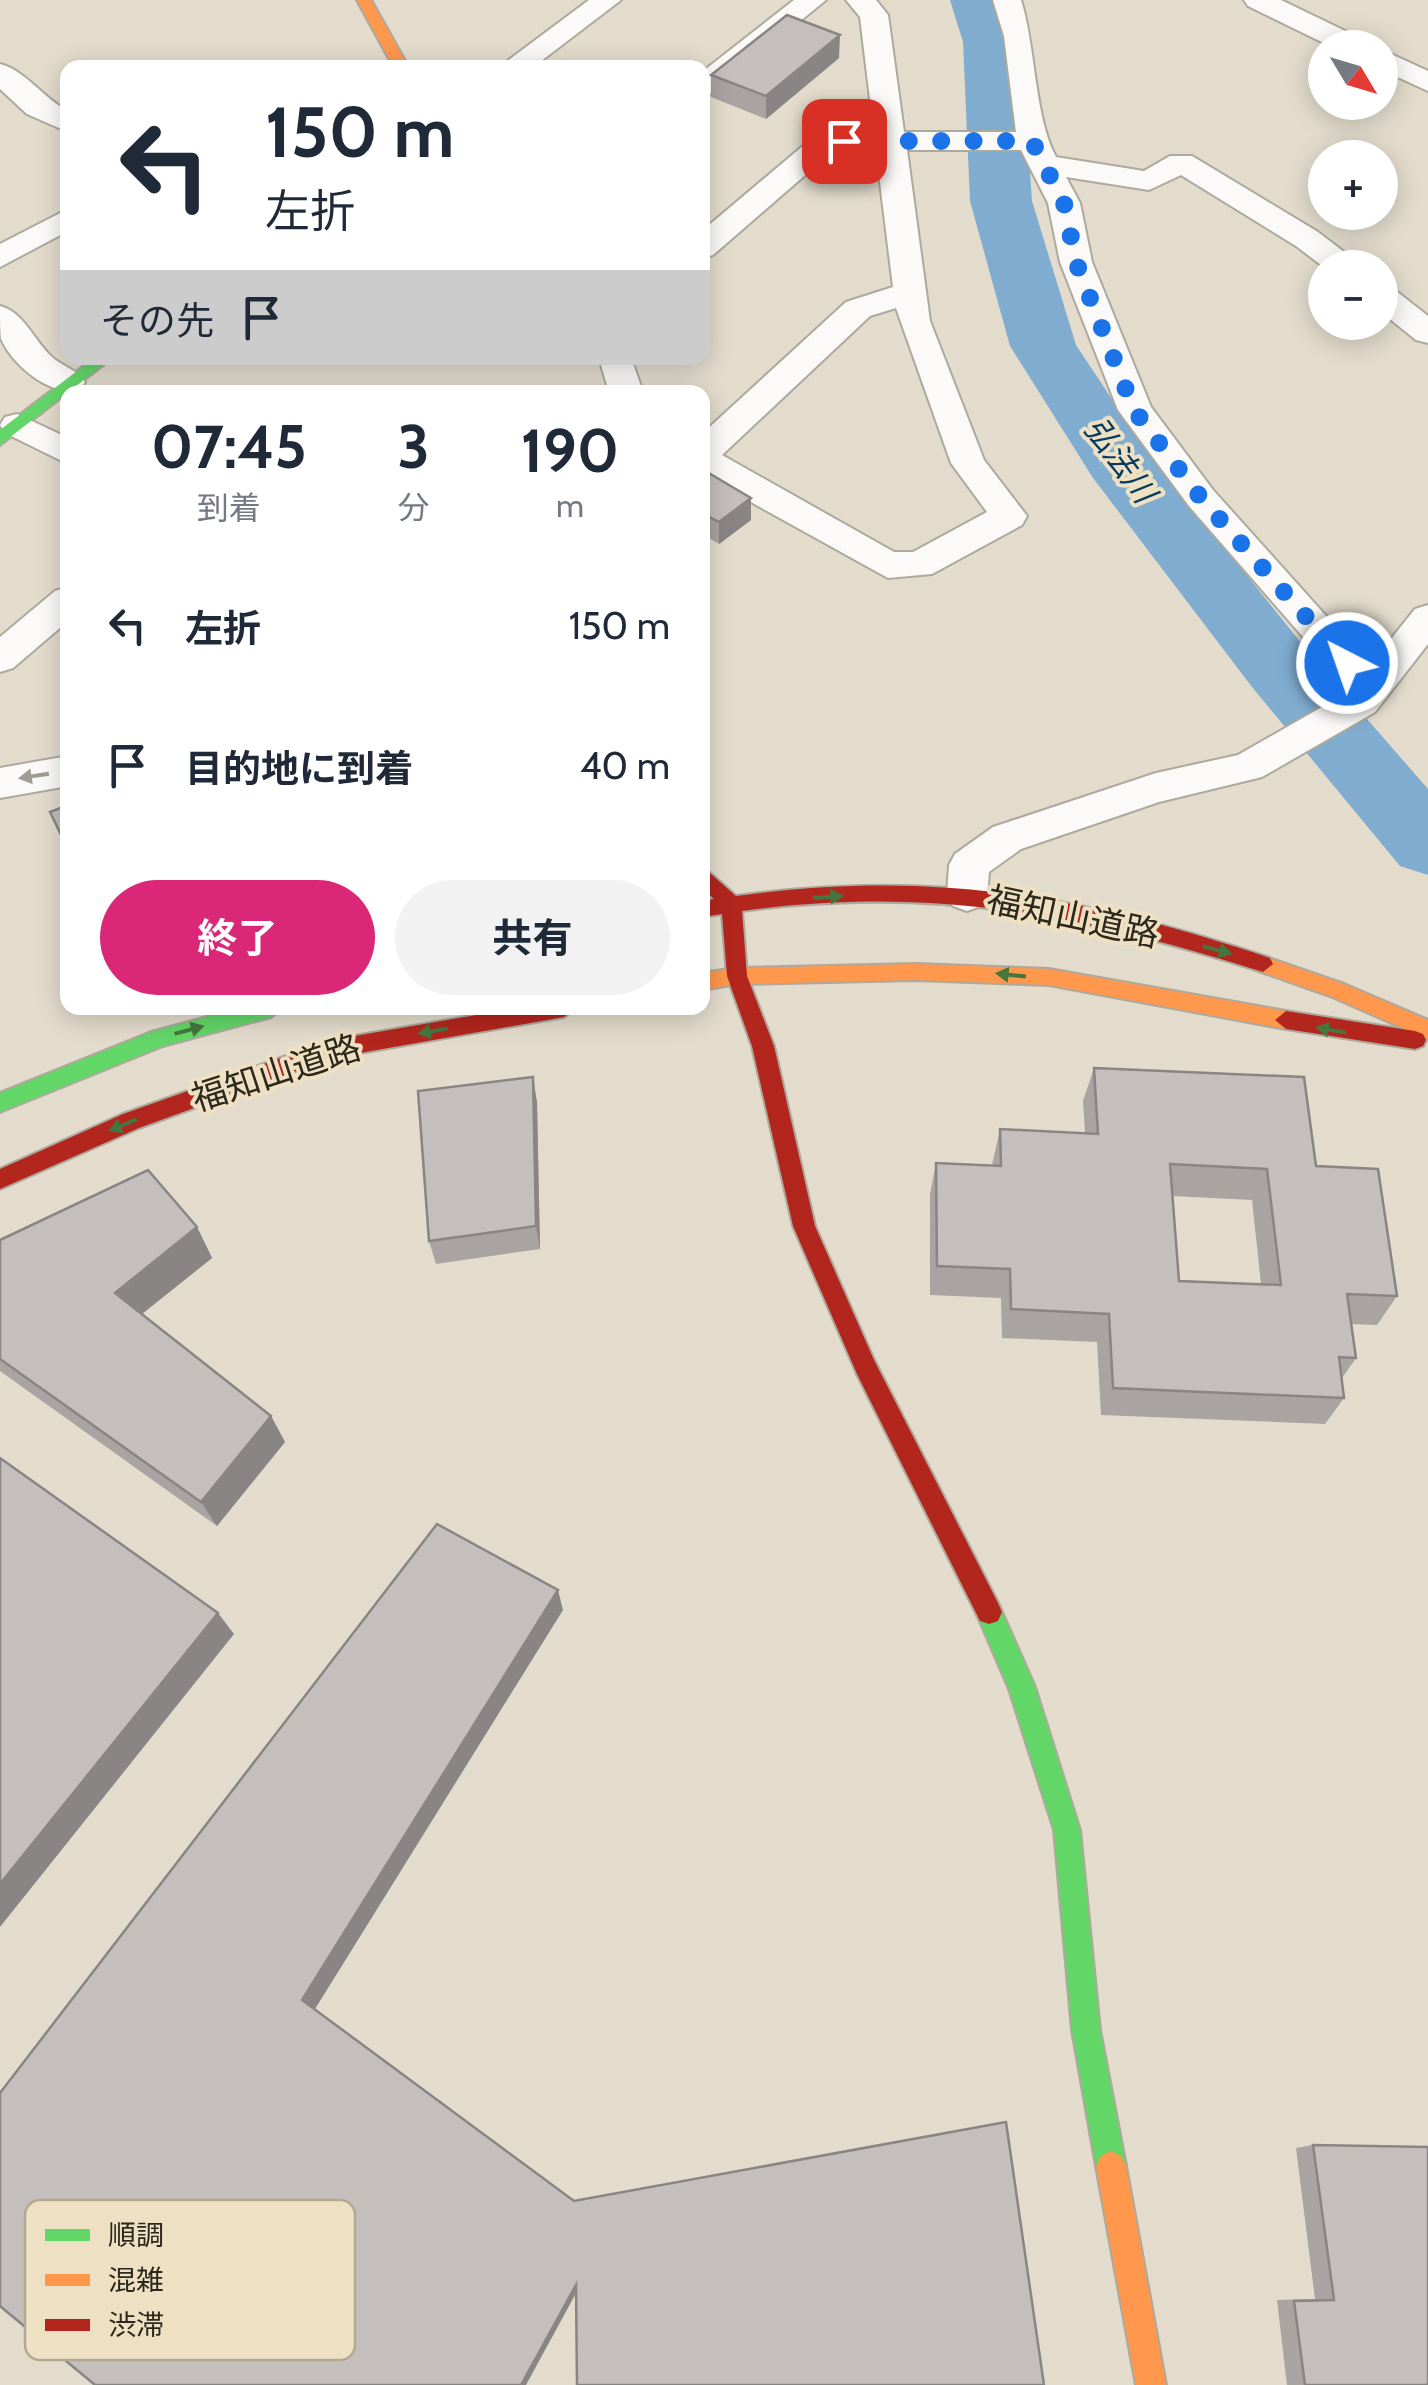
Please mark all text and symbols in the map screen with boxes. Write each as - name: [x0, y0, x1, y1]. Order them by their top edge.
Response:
- north arrow: [1308, 30, 1398, 120]
- map controls: [1308, 30, 1398, 340]
- text: 150 m: [265, 89, 454, 175]
- pin: [802, 99, 887, 184]
- icon: left: [100, 100, 230, 230]
- icon: arrive: [817, 114, 872, 169]
- button: +: [1308, 140, 1398, 230]
- text: 左折: [265, 184, 355, 238]
- button: −: [1308, 250, 1398, 340]
- icon: arrive: [234, 290, 289, 345]
- text: その先: [100, 297, 214, 344]
- water label: 弘法川: [1076, 409, 1166, 512]
- text: 07:45: [151, 410, 307, 483]
- text: 3: [398, 410, 430, 483]
- text: 190: [521, 414, 619, 487]
- text: m: [556, 486, 584, 525]
- text: 到着: [197, 488, 261, 527]
- text: 分: [398, 488, 430, 527]
- icon: left: [100, 598, 155, 653]
- text: 150 m: [569, 602, 670, 649]
- text: 左折: [185, 605, 261, 652]
- position arrow: [1295, 611, 1399, 715]
- icon: arrive: [100, 738, 155, 793]
- text: 40 m: [580, 742, 670, 789]
- text: 目的地に到着: [185, 745, 413, 792]
- one-way arrow: [17, 769, 49, 785]
- street label: 福知山道路: [983, 877, 1163, 956]
- button: 終了: [100, 880, 375, 995]
- button: 共有: [395, 880, 670, 995]
- one-way arrow: [812, 889, 844, 905]
- one-way arrow: [1201, 942, 1232, 958]
- one-way arrow: [995, 967, 1027, 983]
- one-way arrow: [174, 1022, 205, 1037]
- one-way arrow: [1315, 1022, 1347, 1037]
- one-way arrow: [417, 1024, 449, 1039]
- street label: 福知山道路: [186, 1025, 366, 1120]
- one-way arrow: [109, 1117, 138, 1133]
- legend: [25, 2200, 355, 2360]
- text: 順調: [108, 2218, 164, 2252]
- text: 混雑: [108, 2263, 164, 2297]
- text: 渋滞: [108, 2308, 164, 2342]

